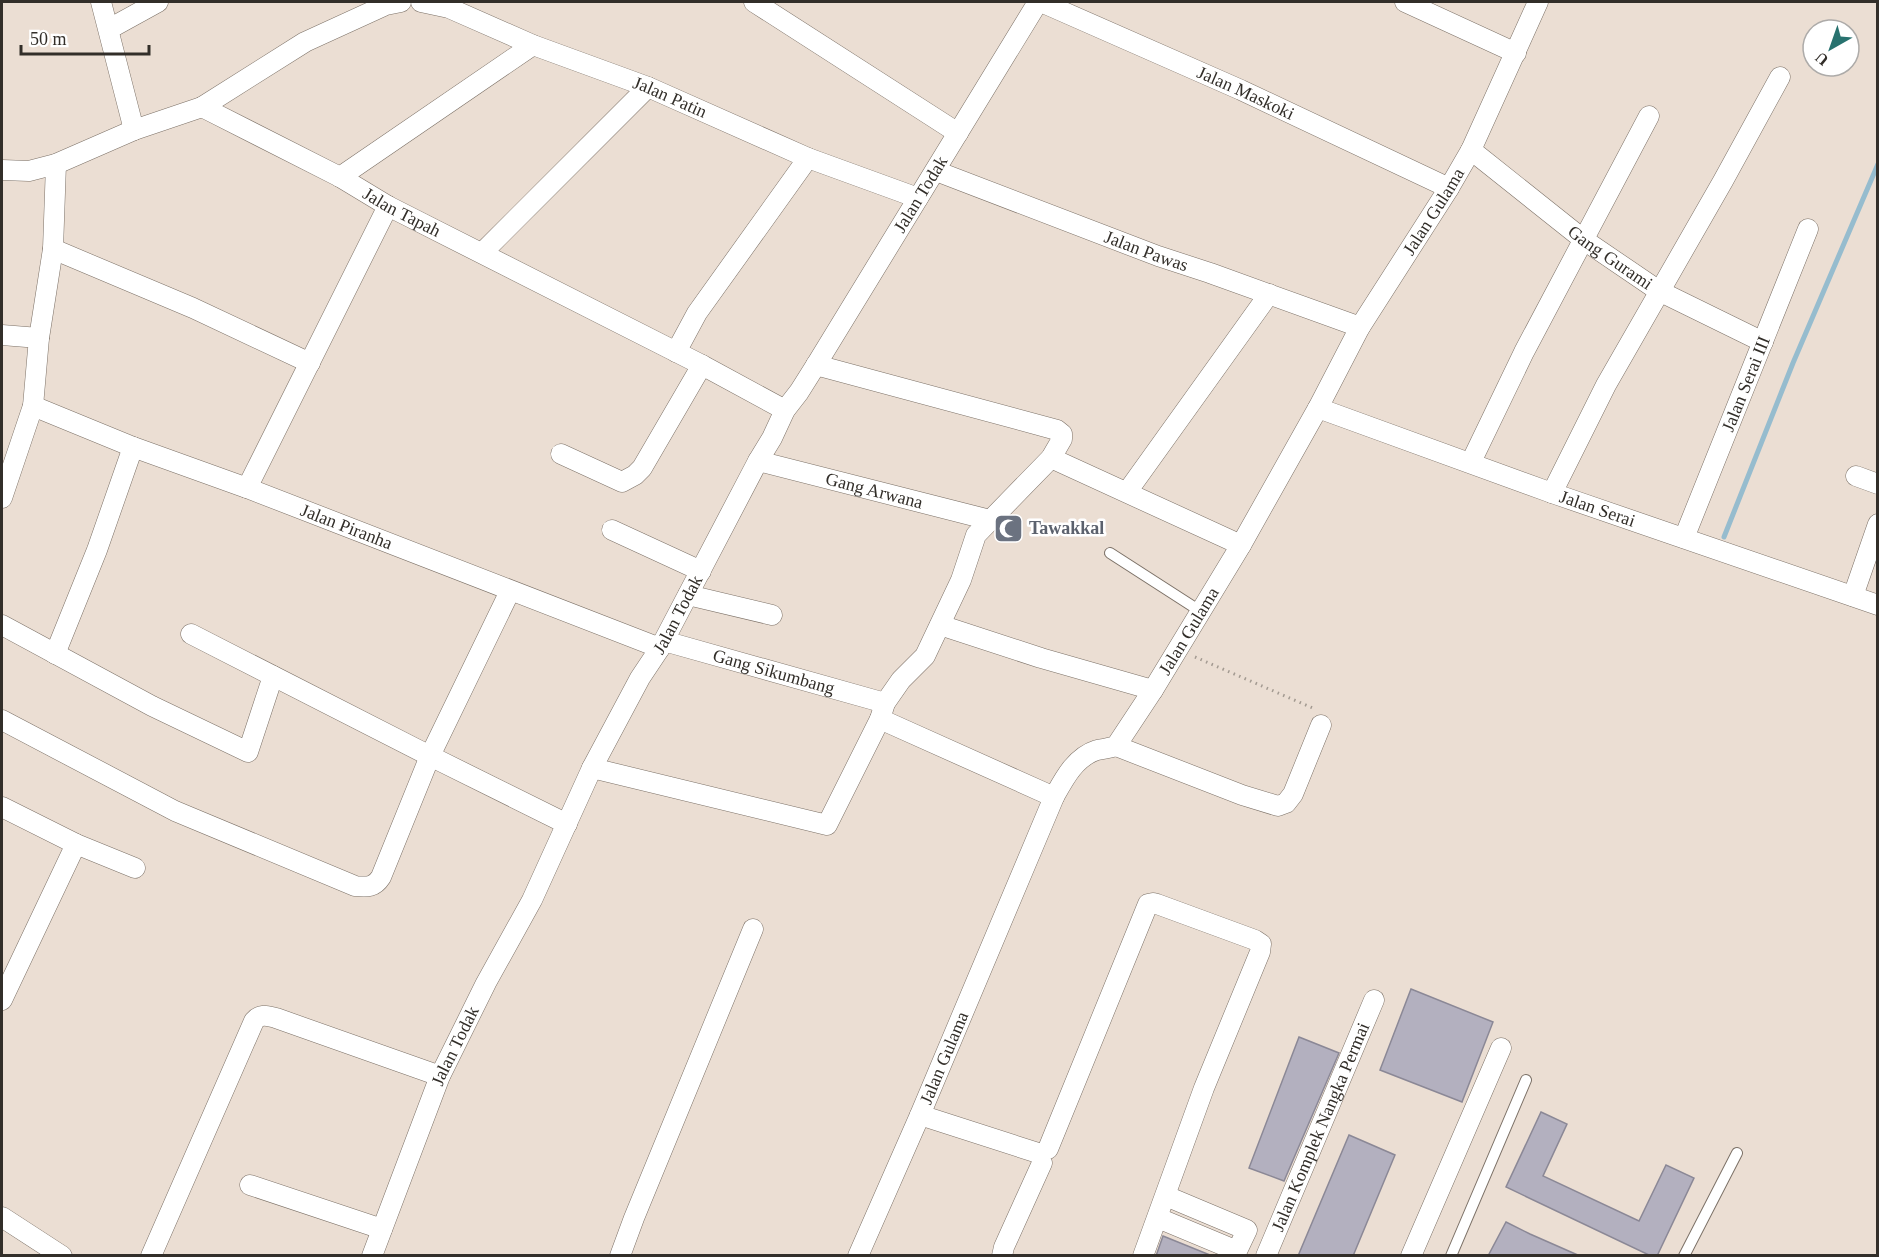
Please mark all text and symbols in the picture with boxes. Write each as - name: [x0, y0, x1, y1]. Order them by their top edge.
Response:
- scale bar: [21, 18, 148, 56]
- north arrow: [1801, 18, 1861, 78]
- text: 50 m: [30, 29, 67, 49]
- text: U: [1811, 49, 1832, 69]
- street label: Jalan Maskoki: [1194, 62, 1298, 124]
- street label: Jalan Patin: [630, 72, 710, 122]
- street label: Jalan Todak: [890, 152, 951, 236]
- street label: Jalan Gulama: [1399, 165, 1468, 259]
- street label: Jalan Tapah: [359, 183, 444, 241]
- street label: Gang Gurami: [1564, 221, 1656, 294]
- street label: Jalan Pawas: [1102, 226, 1191, 275]
- street label: Jalan Serai III: [1718, 333, 1774, 435]
- street label: Gang Arwana: [824, 469, 925, 513]
- street label: Jalan Serai: [1557, 486, 1638, 531]
- street label: Jalan Piranha: [298, 500, 395, 553]
- mosque icon: Tawakkal: [992, 512, 1024, 544]
- place label: Tawakkal: [1029, 518, 1104, 538]
- street label: Jalan Todak: [649, 572, 706, 658]
- street label: Jalan Gulama: [1155, 584, 1223, 678]
- street label: Gang Sikumbang: [711, 645, 837, 698]
- street label: Jalan Todak: [427, 1003, 483, 1088]
- street label: Jalan Gulama: [916, 1009, 972, 1107]
- street label: Jalan Komplek Nangka Permai: [1268, 1020, 1373, 1234]

